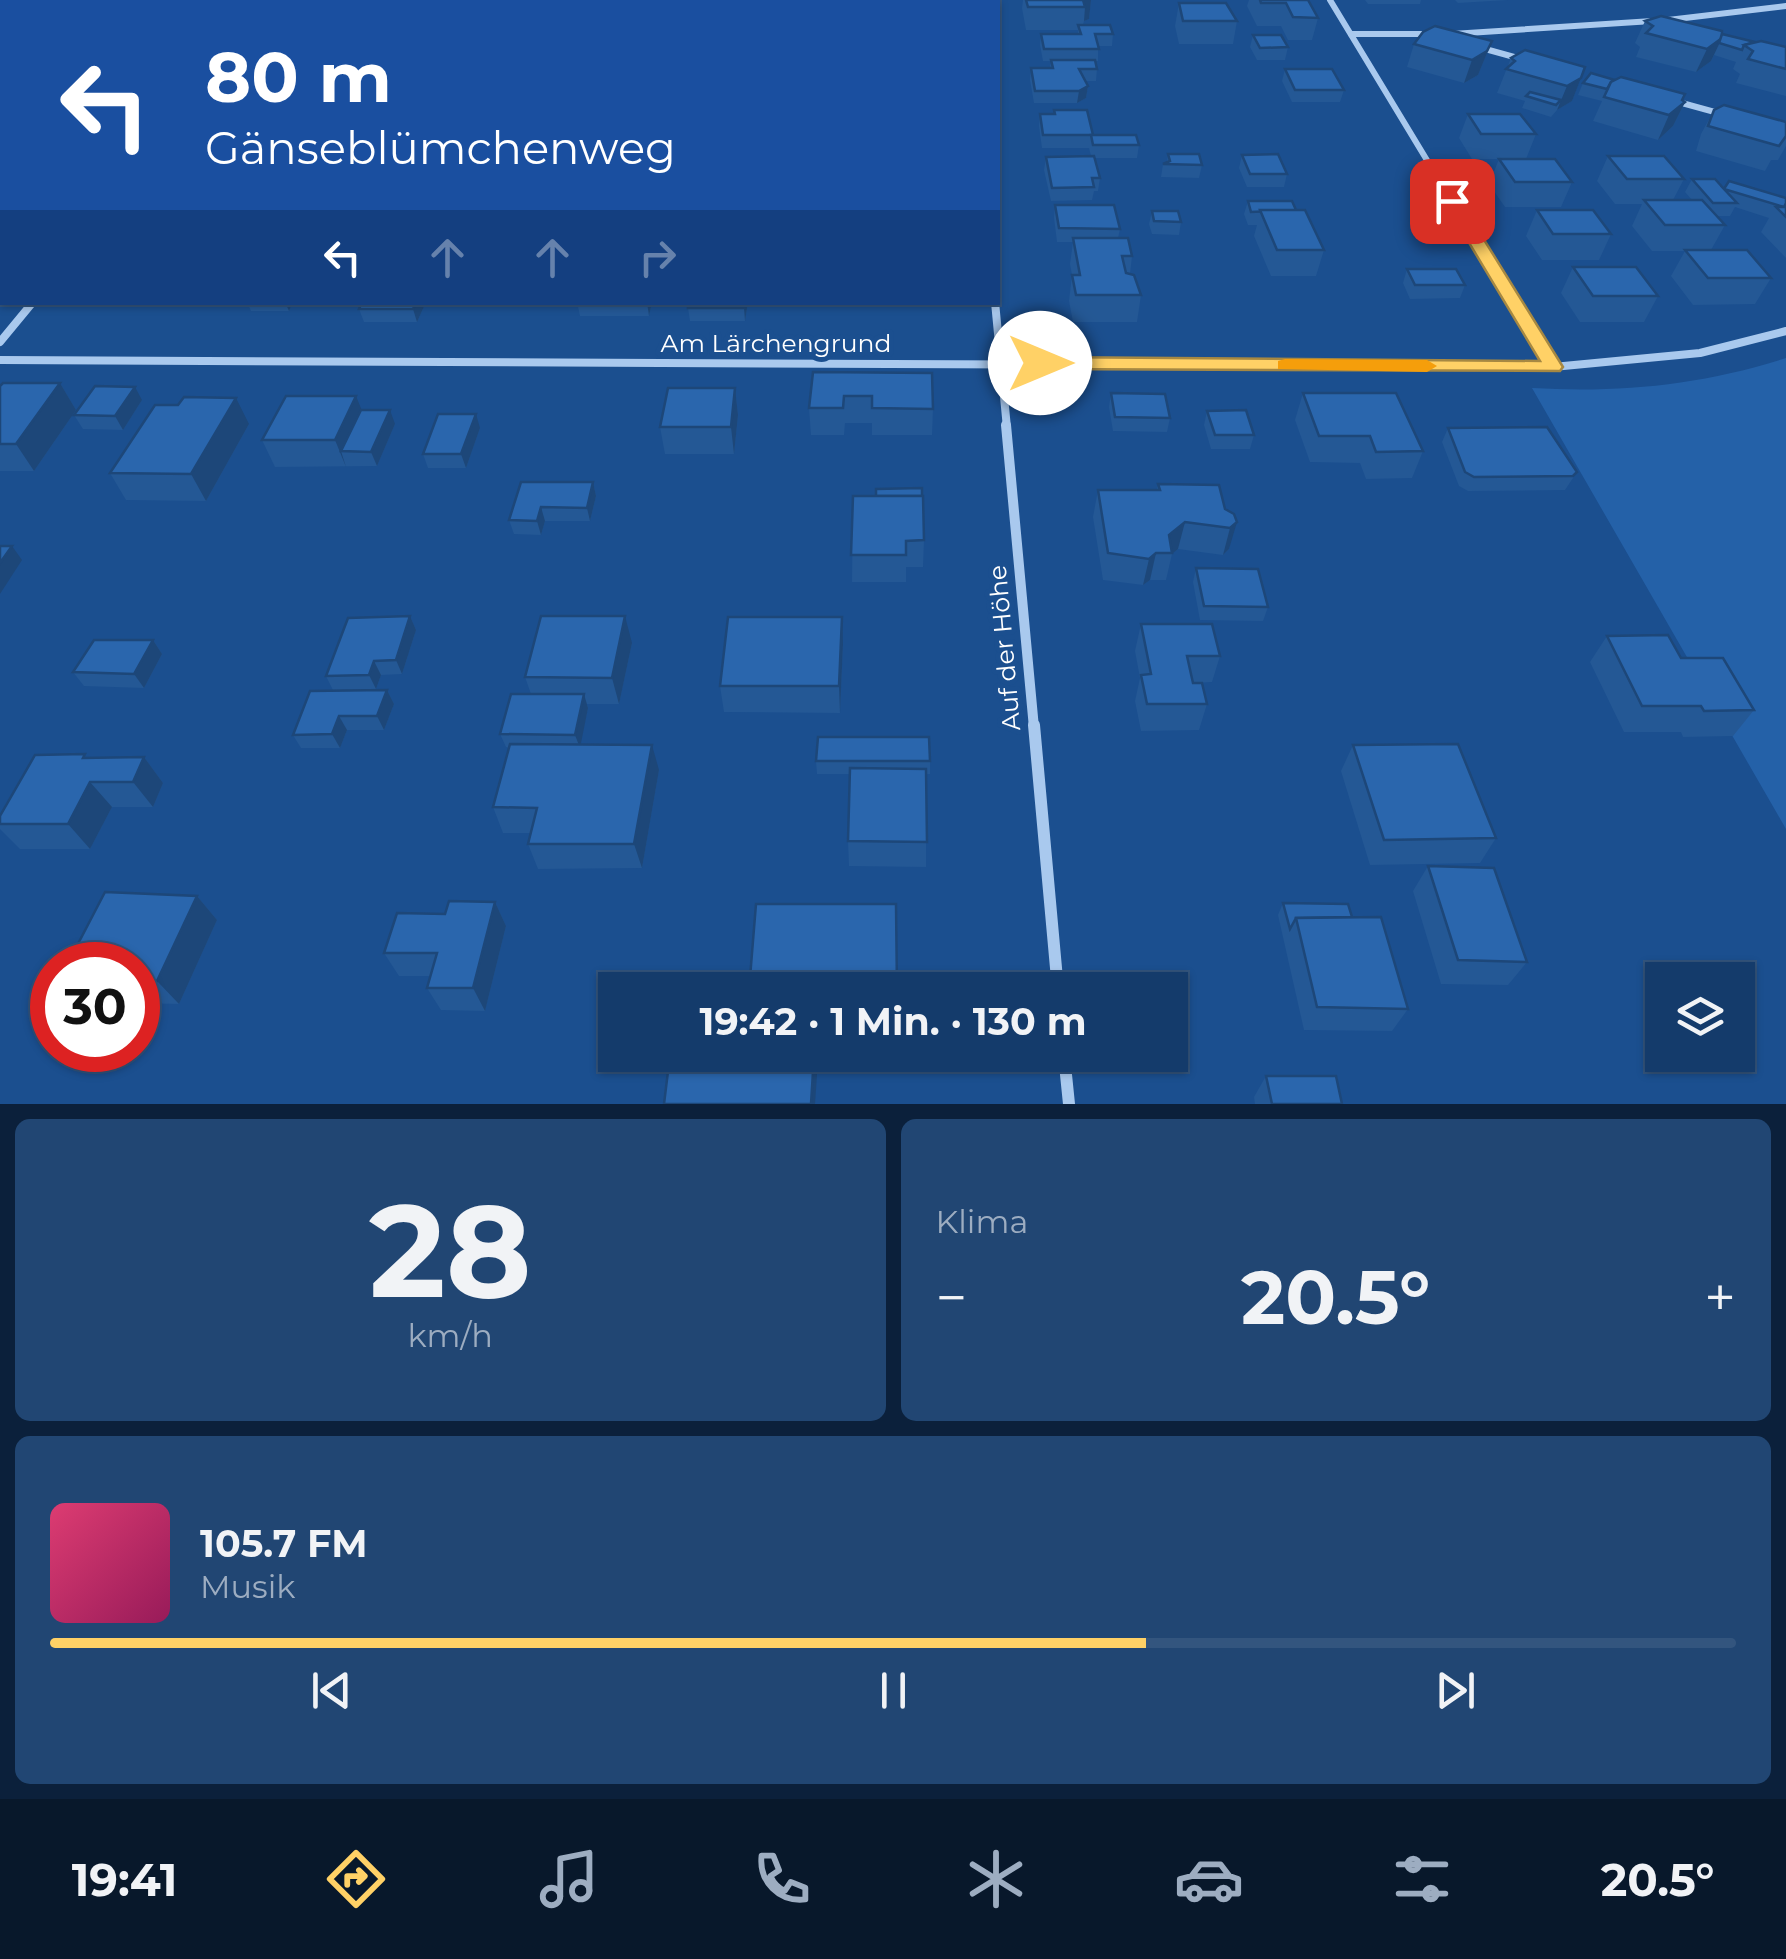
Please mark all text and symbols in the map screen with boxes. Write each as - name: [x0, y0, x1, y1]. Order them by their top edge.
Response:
- text: 80 m: [205, 34, 392, 120]
- icon: left: [40, 40, 170, 170]
- text: Gänseblümchenweg: [205, 120, 676, 175]
- pin: [1410, 159, 1495, 244]
- icon: arrive: [1425, 174, 1480, 229]
- icon: left: [315, 230, 370, 285]
- icon: ahead: [420, 230, 475, 285]
- icon: ahead: [525, 230, 580, 285]
- icon: right: [630, 230, 685, 285]
- position arrow: [988, 311, 1092, 415]
- street label: Am Lärchengrund: [661, 328, 891, 358]
- street label: Auf der Höhe: [982, 564, 1026, 732]
- speed limit sign: 30: [30, 942, 160, 1072]
- map controls: [1645, 962, 1755, 1072]
- button: layers: [1645, 962, 1755, 1072]
- text: 19:42 · 1 Min. · 130 m: [699, 998, 1087, 1045]
- text: 28: [369, 1171, 532, 1330]
- text: Klima: [936, 1202, 1028, 1241]
- text: 20.5°: [1241, 1251, 1430, 1343]
- text: −: [936, 1264, 967, 1331]
- text: +: [1704, 1264, 1736, 1331]
- text: km/h: [408, 1316, 493, 1355]
- text: 105.7 FM: [200, 1520, 368, 1567]
- text: Musik: [200, 1567, 295, 1606]
- icon: previous: [304, 1663, 359, 1718]
- icon: pause: [866, 1663, 921, 1718]
- icon: next: [1428, 1663, 1483, 1718]
- icon: directions: [321, 1844, 391, 1914]
- icon: music: [534, 1844, 604, 1914]
- icon: phone: [747, 1844, 817, 1914]
- icon: climate: [961, 1844, 1031, 1914]
- icon: car: [1174, 1844, 1244, 1914]
- icon: filters: [1387, 1844, 1457, 1914]
- text: 19:41: [72, 1852, 177, 1907]
- text: 20.5°: [1601, 1852, 1714, 1907]

